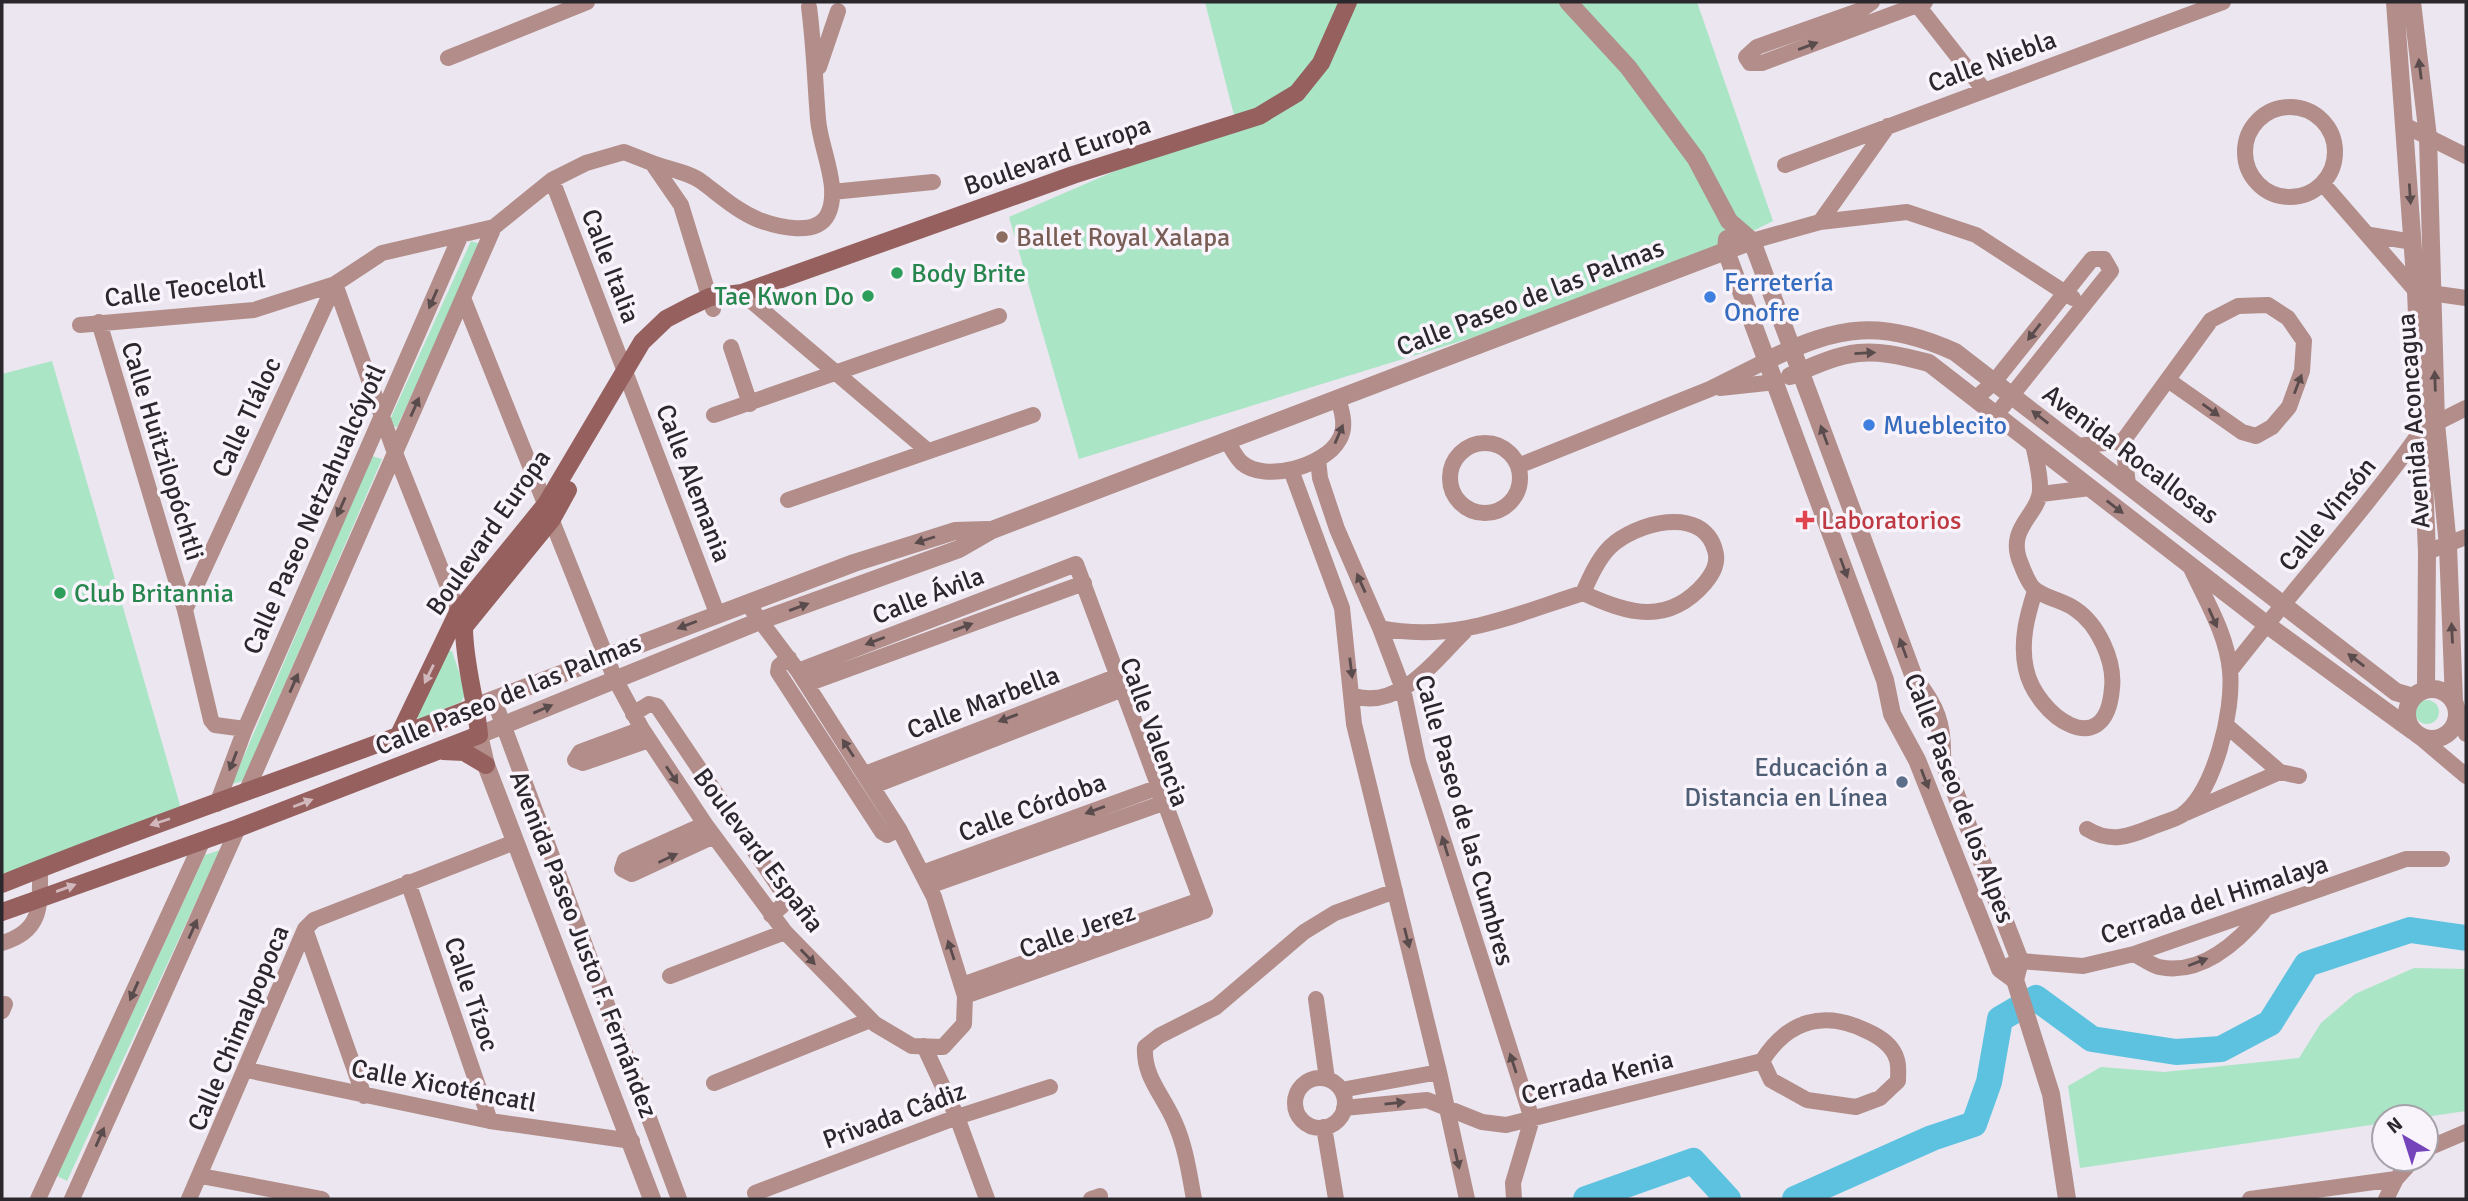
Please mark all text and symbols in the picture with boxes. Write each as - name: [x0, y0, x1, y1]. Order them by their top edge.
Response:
- street label: Calle Niebla: [1924, 24, 2061, 100]
- one-way arrow: [1797, 40, 1818, 51]
- one-way arrow: [2414, 58, 2425, 80]
- street label: Boulevard Europa: [960, 109, 1155, 203]
- one-way arrow: [2405, 184, 2416, 206]
- street label: Calle Italia: [574, 205, 646, 328]
- place label: Ballet Royal Xalapa: [1016, 222, 1230, 254]
- marker: Ballet Royal Xalapa: [994, 229, 1010, 245]
- street label: Calle Paseo de las Palmas: [1392, 232, 1669, 364]
- place label: Body Brite: [911, 258, 1026, 290]
- street label: Calle Teocelotl: [103, 263, 267, 315]
- marker: Body Brite: [889, 265, 905, 281]
- place label: Ferretería Onofre: [1724, 267, 1834, 329]
- place label: Tae Kwon Do: [714, 281, 854, 313]
- marker: Tae Kwon Do: [860, 288, 876, 304]
- one-way arrow: [427, 289, 439, 309]
- marker: Ferretería Onofre: [1702, 289, 1718, 305]
- street label: Avenida Aconcagua: [2391, 312, 2437, 530]
- one-way arrow: [2026, 322, 2041, 340]
- street label: Calle Huitzilopóchtli: [114, 338, 211, 565]
- one-way arrow: [1854, 347, 1876, 358]
- street label: Calle Tláloc: [205, 352, 289, 483]
- street label: Calle Paseo Netzahualcóyotl: [236, 359, 393, 659]
- one-way arrow: [2429, 370, 2441, 392]
- one-way arrow: [2292, 374, 2303, 395]
- street label: Avenida Rocallosas: [2036, 378, 2225, 531]
- one-way arrow: [409, 397, 421, 417]
- street label: Calle Alemania: [648, 400, 738, 567]
- one-way arrow: [2202, 403, 2220, 417]
- place label: Mueblecito: [1883, 410, 2007, 442]
- one-way arrow: [2031, 410, 2049, 425]
- marker: Mueblecito: [1861, 417, 1877, 433]
- one-way arrow: [1334, 423, 1345, 444]
- one-way arrow: [1818, 424, 1829, 445]
- street label: Boulevard Europa: [420, 443, 558, 622]
- street label: Calle Vinsón: [2272, 451, 2383, 578]
- one-way arrow: [336, 497, 347, 518]
- one-way arrow: [2106, 500, 2124, 514]
- place label: Laboratorios: [1821, 505, 1961, 537]
- marker: Laboratorios: [1795, 510, 1815, 530]
- one-way arrow: [914, 536, 935, 546]
- one-way arrow: [1839, 557, 1850, 578]
- street label: Calle Ávila: [868, 560, 989, 632]
- one-way arrow: [1355, 573, 1366, 594]
- place label: Club Britannia: [74, 578, 234, 610]
- marker: Club Britannia: [52, 585, 68, 601]
- one-way arrow: [789, 601, 810, 612]
- one-way arrow: [2208, 607, 2219, 628]
- one-way arrow: [677, 619, 698, 630]
- one-way arrow: [952, 621, 973, 632]
- one-way arrow: [2446, 621, 2457, 643]
- street label: Calle Paseo de las Palmas: [371, 627, 646, 763]
- one-way arrow: [865, 636, 886, 647]
- one-way arrow: [1897, 638, 1908, 659]
- one-way arrow: [2348, 652, 2366, 667]
- street label: Calle Valencia: [1112, 653, 1196, 811]
- one-way arrow: [1345, 657, 1356, 679]
- street label: Calle Marbella: [903, 659, 1064, 747]
- one-way arrow: [423, 664, 434, 684]
- street label: Calle Paseo de los Alpes: [1897, 669, 2022, 928]
- street label: Calle Paseo de las Cumbres: [1407, 671, 1521, 970]
- one-way arrow: [289, 672, 300, 693]
- one-way arrow: [532, 703, 553, 714]
- one-way arrow: [998, 713, 1019, 724]
- one-way arrow: [842, 738, 855, 757]
- one-way arrow: [227, 751, 238, 772]
- place label: Educación a Distancia en Línea: [1684, 752, 1888, 814]
- street label: Boulevard España: [686, 762, 830, 939]
- street label: Avenida Paseo Justo F. Fernández: [502, 766, 664, 1122]
- one-way arrow: [665, 766, 679, 784]
- street label: Calle Córdoba: [954, 766, 1111, 849]
- one-way arrow: [1920, 769, 1931, 790]
- marker: Educación a Distancia en Línea: [1894, 774, 1910, 790]
- one-way arrow: [292, 797, 313, 808]
- one-way arrow: [1084, 805, 1105, 816]
- one-way arrow: [149, 817, 170, 828]
- one-way arrow: [1439, 835, 1449, 856]
- street label: Cerrada del Himalaya: [2096, 848, 2332, 952]
- one-way arrow: [658, 852, 678, 864]
- one-way arrow: [55, 882, 76, 893]
- street label: Calle Jerez: [1015, 896, 1140, 966]
- one-way arrow: [187, 919, 199, 939]
- street label: Calle Chimalpopoca: [181, 921, 297, 1136]
- one-way arrow: [1401, 927, 1412, 949]
- street label: Calle Tízoc: [437, 933, 506, 1056]
- one-way arrow: [945, 939, 955, 960]
- one-way arrow: [800, 948, 817, 965]
- one-way arrow: [2188, 956, 2209, 967]
- one-way arrow: [128, 981, 139, 1002]
- street label: Cerrada Kenia: [1518, 1044, 1677, 1112]
- street label: Calle Xicoténcatl: [349, 1052, 539, 1120]
- one-way arrow: [1508, 1052, 1518, 1073]
- street label: Privada Cádiz: [819, 1075, 970, 1157]
- one-way arrow: [1384, 1098, 1406, 1109]
- north arrow: [2370, 1103, 2440, 1173]
- text: N: [2382, 1112, 2408, 1139]
- one-way arrow: [94, 1127, 106, 1147]
- one-way arrow: [1452, 1148, 1463, 1170]

